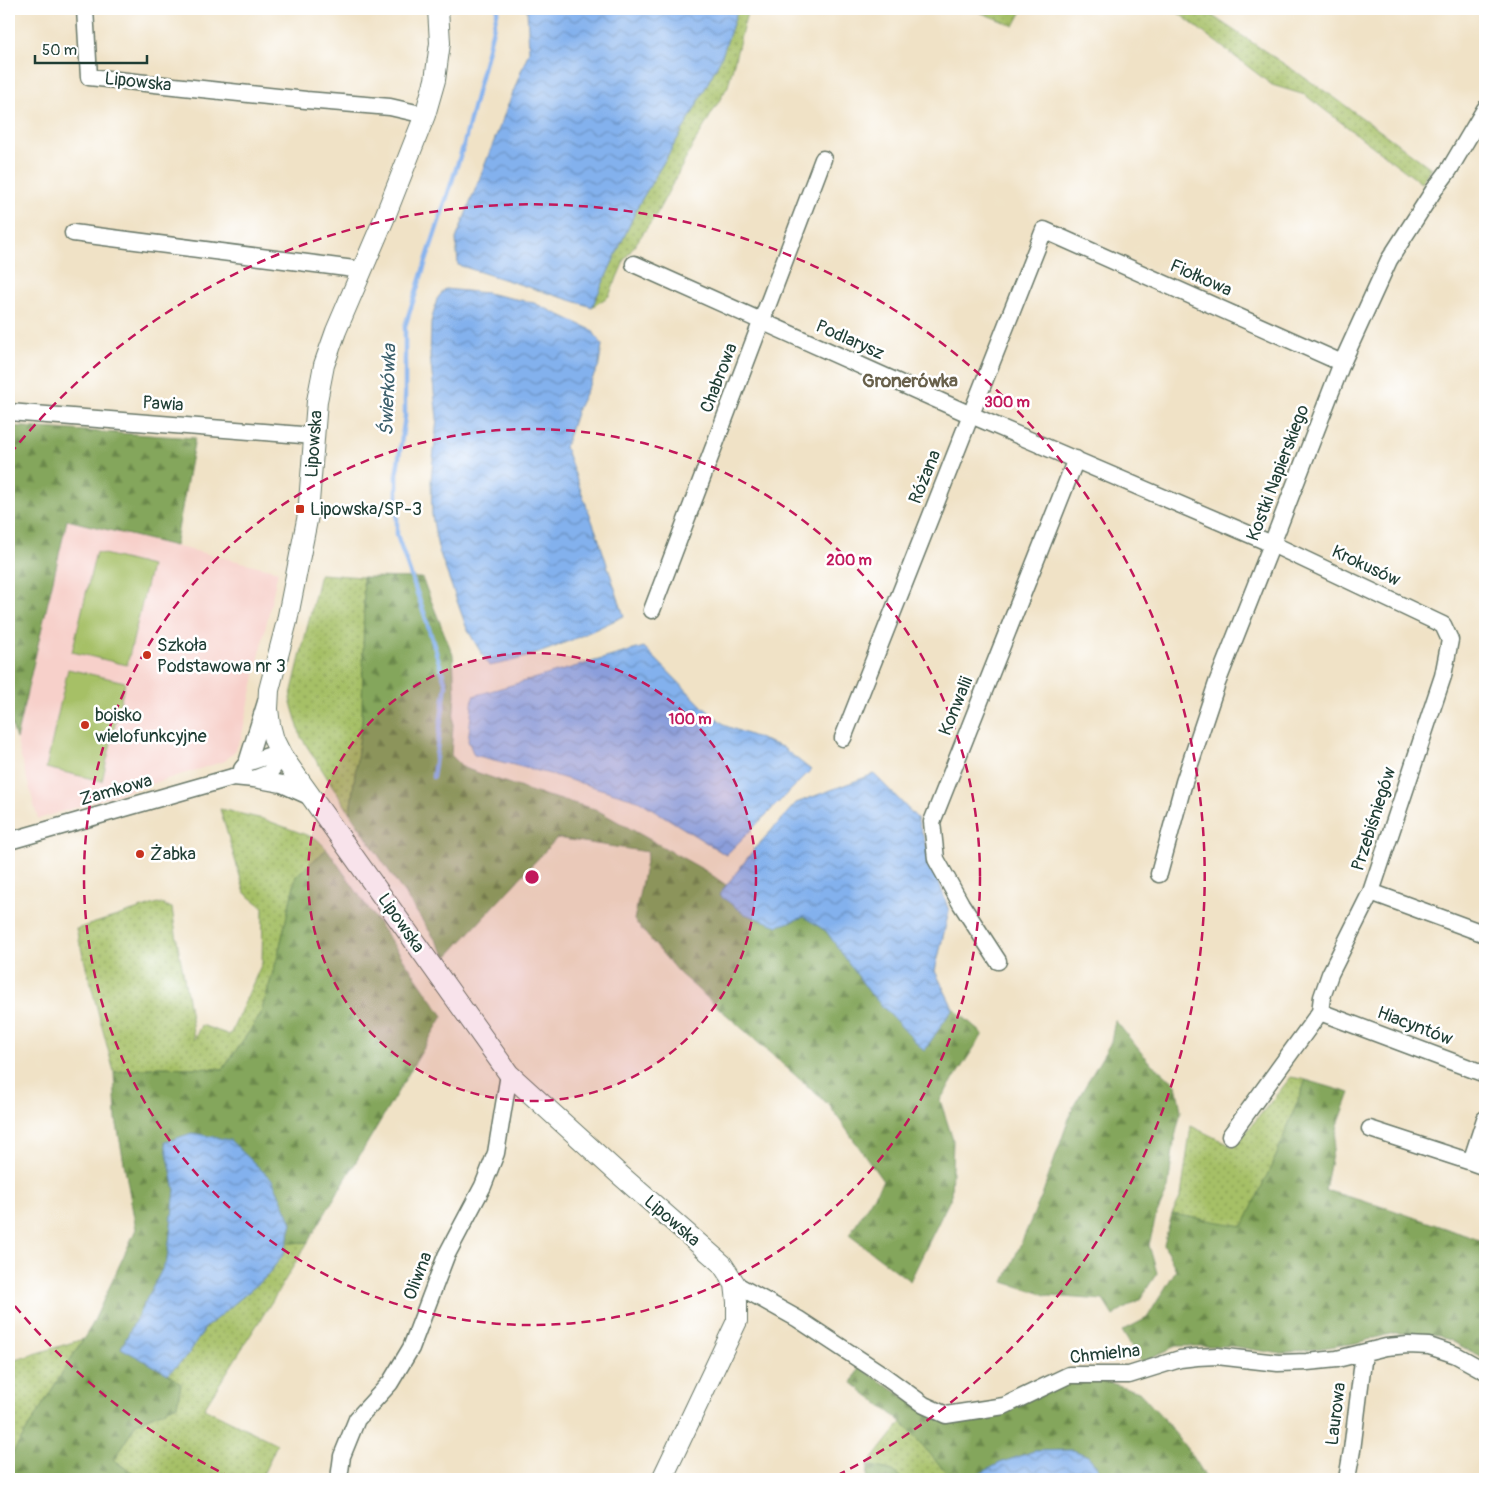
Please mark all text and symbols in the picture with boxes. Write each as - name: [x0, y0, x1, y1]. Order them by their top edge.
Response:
- scale bar: [35, 32, 148, 64]
- text: 50 m: [42, 41, 77, 60]
- street label: Lipowska: [103, 67, 173, 97]
- street label: Fiołkowa: [1166, 254, 1236, 302]
- street label: Podlarysz: [812, 315, 888, 365]
- street label: Chabrowa: [695, 340, 743, 416]
- water label: Świerkówka: [374, 343, 402, 436]
- district label: Gronerówka: [862, 369, 958, 393]
- street label: Pawia: [142, 391, 184, 417]
- text: 300 m: [984, 393, 1030, 412]
- street label: Kostki Napierskiego: [1241, 401, 1315, 544]
- street label: Lipowska: [300, 410, 328, 478]
- street label: Różana: [904, 447, 946, 507]
- place label: Lipowska/SP-3: [310, 498, 422, 521]
- marker: Lipowska/SP-3: [294, 503, 306, 515]
- street label: Krokusów: [1328, 540, 1404, 592]
- text: 200 m: [826, 551, 872, 570]
- place label: Szkoła Podstawowa nr 3: [157, 634, 286, 678]
- marker: Szkoła Podstawowa nr 3: [141, 649, 153, 661]
- street label: Konwalii: [934, 673, 978, 739]
- place label: boisko wielofunkcyjne: [95, 704, 207, 748]
- text: 100 m: [669, 710, 711, 729]
- marker: boisko wielofunkcyjne: [79, 719, 91, 731]
- street label: Przebiśniegów: [1346, 764, 1402, 874]
- street label: Zamkowa: [77, 769, 155, 811]
- place label: Żabka: [150, 843, 196, 866]
- marker: Żabka: [134, 848, 146, 860]
- centre of rings: [523, 868, 541, 886]
- street label: Lipowska: [372, 889, 430, 957]
- street label: Hiacyntów: [1374, 1001, 1456, 1051]
- street label: Lipowska: [639, 1190, 705, 1252]
- street label: Oliwna: [398, 1249, 438, 1303]
- street label: Chmielna: [1069, 1339, 1141, 1369]
- street label: Laurowa: [1321, 1381, 1351, 1447]

